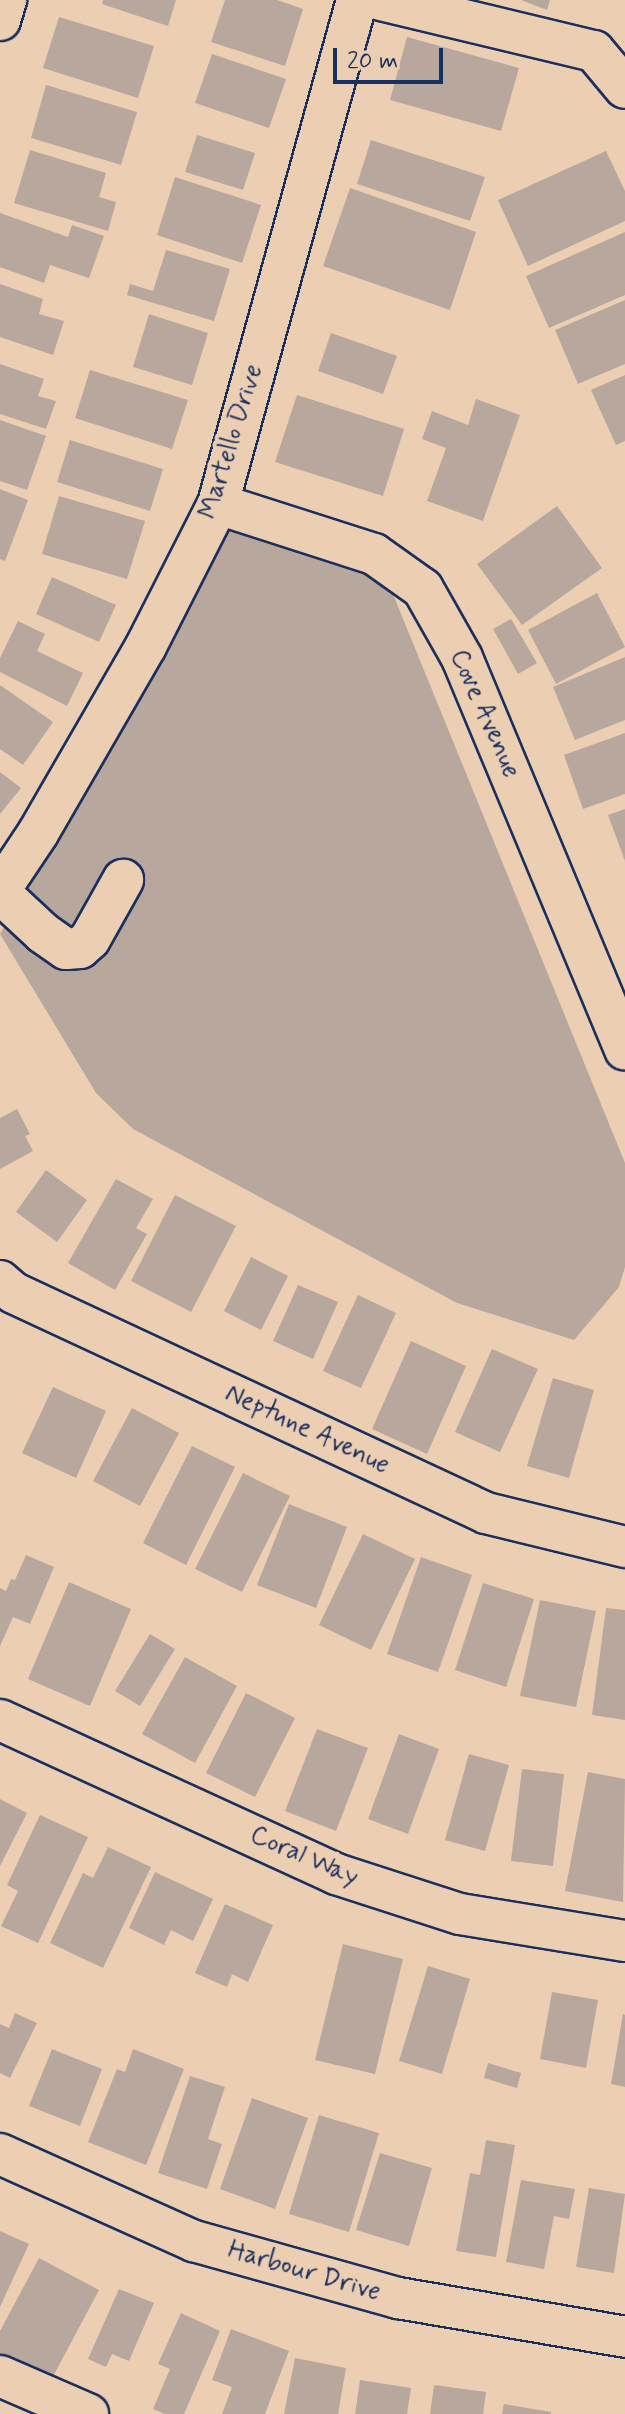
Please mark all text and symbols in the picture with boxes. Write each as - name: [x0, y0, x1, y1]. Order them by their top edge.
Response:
- scale bar: [337, 32, 447, 82]
- text: 20 m: [347, 46, 398, 77]
- street label: Martello Drive: [194, 362, 270, 522]
- street label: Cove Avenue: [441, 644, 527, 784]
- street label: Neptune Avenue: [218, 1378, 396, 1482]
- street label: Coral Way: [245, 1820, 363, 1894]
- street label: Harbour Drive: [225, 2236, 383, 2308]

